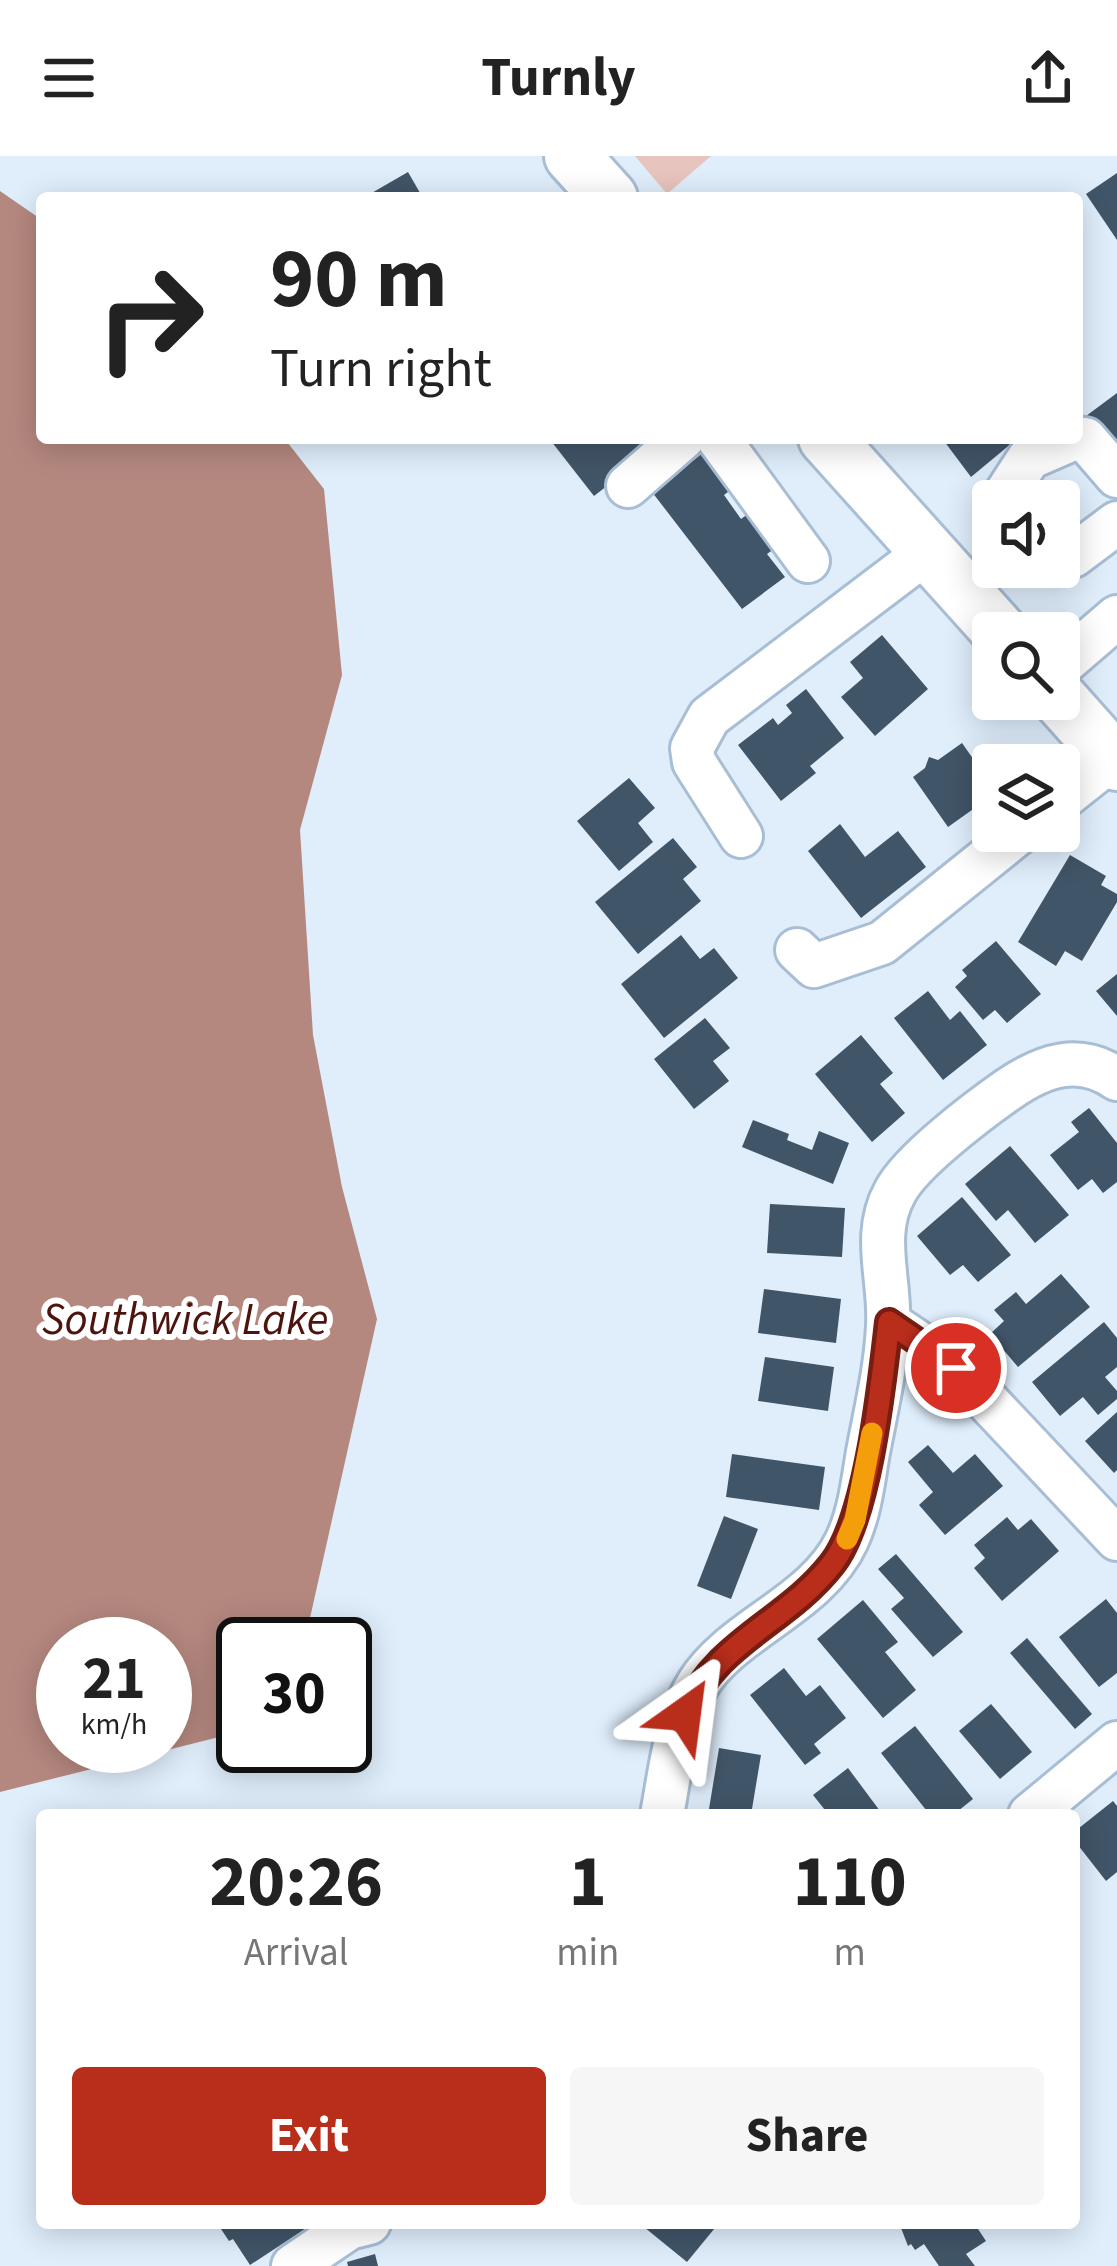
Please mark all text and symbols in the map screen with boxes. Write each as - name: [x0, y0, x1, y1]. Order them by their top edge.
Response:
- text: Turnly: [481, 40, 636, 117]
- icon: menu: [36, 45, 102, 111]
- icon: share: [1015, 45, 1081, 111]
- text: 90 m: [270, 220, 448, 340]
- icon: right: [72, 240, 228, 396]
- text: Turn right: [270, 331, 492, 408]
- map controls: [972, 480, 1080, 852]
- button: sound: [972, 480, 1080, 588]
- button: search: [972, 612, 1080, 720]
- button: layers: [972, 744, 1080, 852]
- water label: Southwick Lake: [42, 1288, 328, 1352]
- pin: [905, 1317, 1007, 1419]
- icon: arrive: [923, 1335, 989, 1401]
- speed limit sign: 30: [216, 1617, 372, 1773]
- text: 21: [82, 1637, 146, 1722]
- position arrow: [622, 1651, 748, 1777]
- text: km/h: [81, 1703, 147, 1746]
- text: 20:26: [209, 1831, 383, 1934]
- text: 1: [569, 1831, 607, 1934]
- text: 110: [793, 1831, 907, 1934]
- text: Arrival: [244, 1925, 349, 1981]
- text: min: [556, 1925, 619, 1981]
- text: m: [834, 1925, 866, 1981]
- button: Exit: [72, 2067, 546, 2205]
- button: Share: [570, 2067, 1044, 2205]

